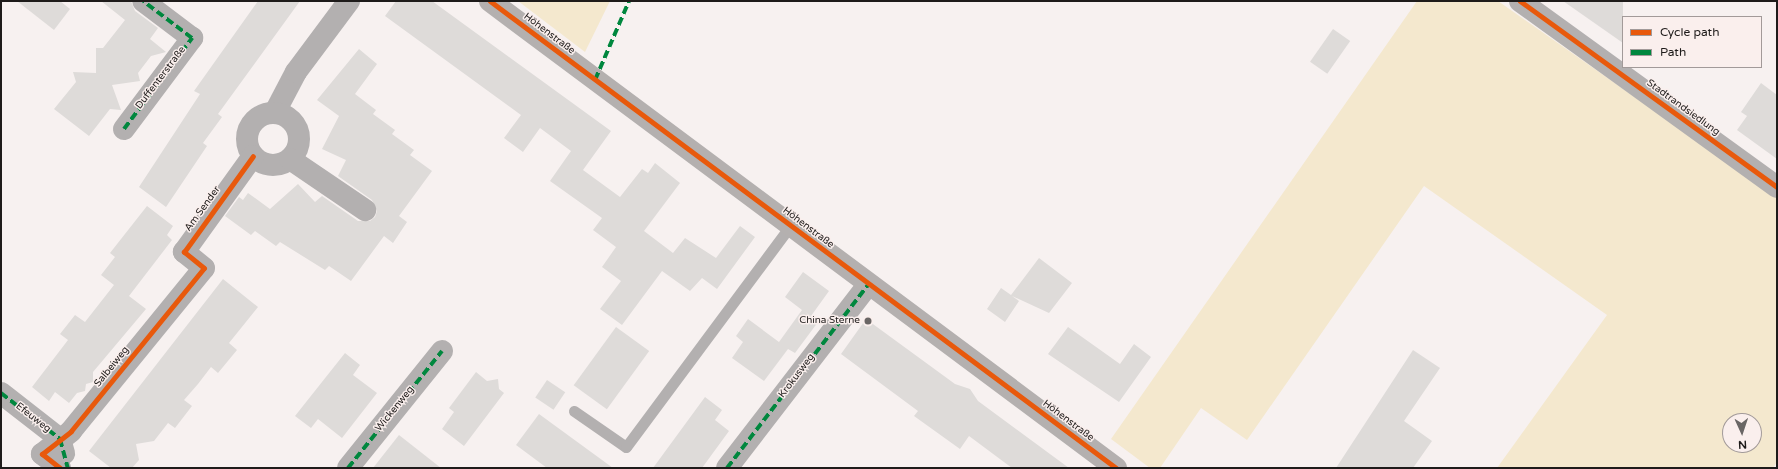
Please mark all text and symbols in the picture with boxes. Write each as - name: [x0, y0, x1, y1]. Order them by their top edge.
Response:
- street label: Höhenstraße: [521, 11, 577, 57]
- legend: [1622, 16, 1762, 68]
- text: Cycle path: [1660, 25, 1719, 39]
- street label: Duffenterstraße: [133, 44, 189, 112]
- text: Path: [1660, 45, 1686, 59]
- street label: Stadtrandsiedlung: [1644, 77, 1722, 139]
- street label: Am Sender: [183, 184, 223, 234]
- street label: Höhenstraße: [780, 205, 836, 251]
- place label: China Sterne: [799, 315, 860, 327]
- marker: China Sterne: [863, 316, 873, 326]
- street label: Salbeiweg: [92, 344, 132, 390]
- street label: Krokusweg: [776, 351, 818, 401]
- street label: Wickenweg: [373, 384, 417, 434]
- street label: Höhenstraße: [1040, 398, 1096, 444]
- street label: Efeuweg: [13, 401, 53, 435]
- north arrow: [1722, 413, 1762, 453]
- text: N: [1738, 438, 1747, 451]

